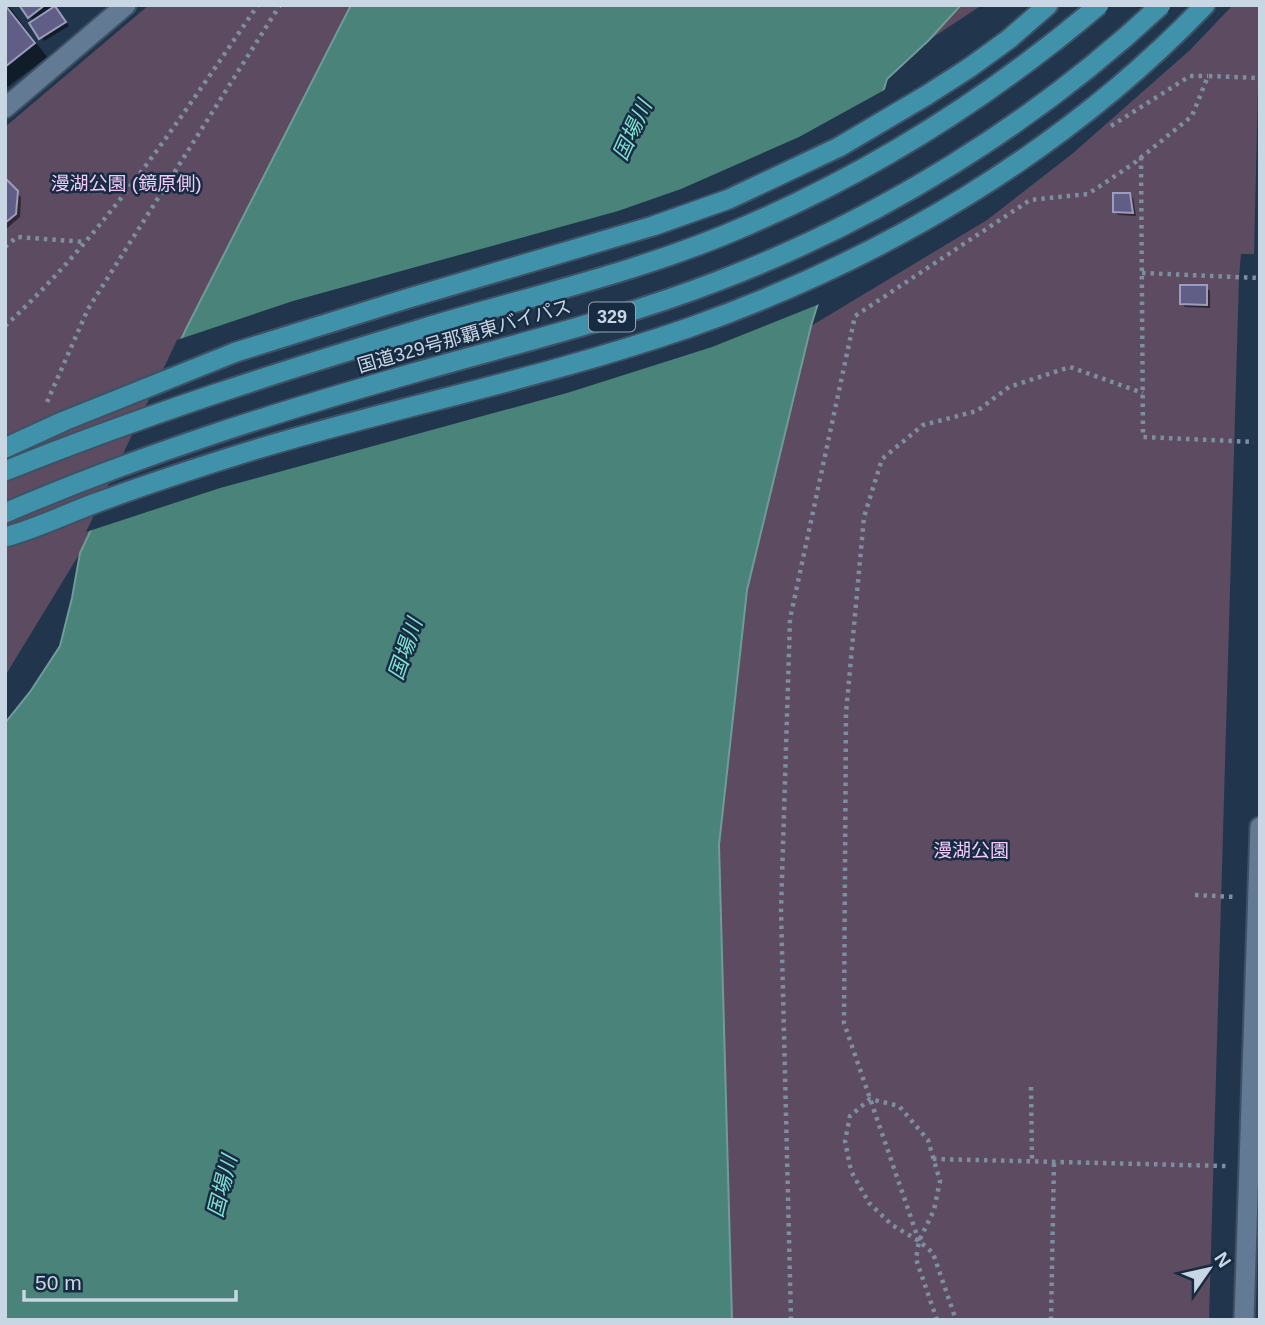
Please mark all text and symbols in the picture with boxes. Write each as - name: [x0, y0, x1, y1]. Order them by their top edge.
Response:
- water label: 国場川: [608, 95, 657, 163]
- park label: 漫湖公園 (鏡原側): [51, 173, 201, 194]
- street label: 国道329号那覇東バイパス: [355, 295, 573, 377]
- road number: 329: [589, 302, 635, 332]
- water label: 国場川: [384, 614, 427, 683]
- park label: 漫湖公園: [933, 840, 1009, 861]
- water label: 国場川: [203, 1151, 241, 1219]
- north arrow: [1174, 1234, 1244, 1304]
- text: N: [1210, 1248, 1235, 1271]
- scale bar: [24, 1258, 236, 1302]
- text: 50 m: [35, 1271, 82, 1294]

